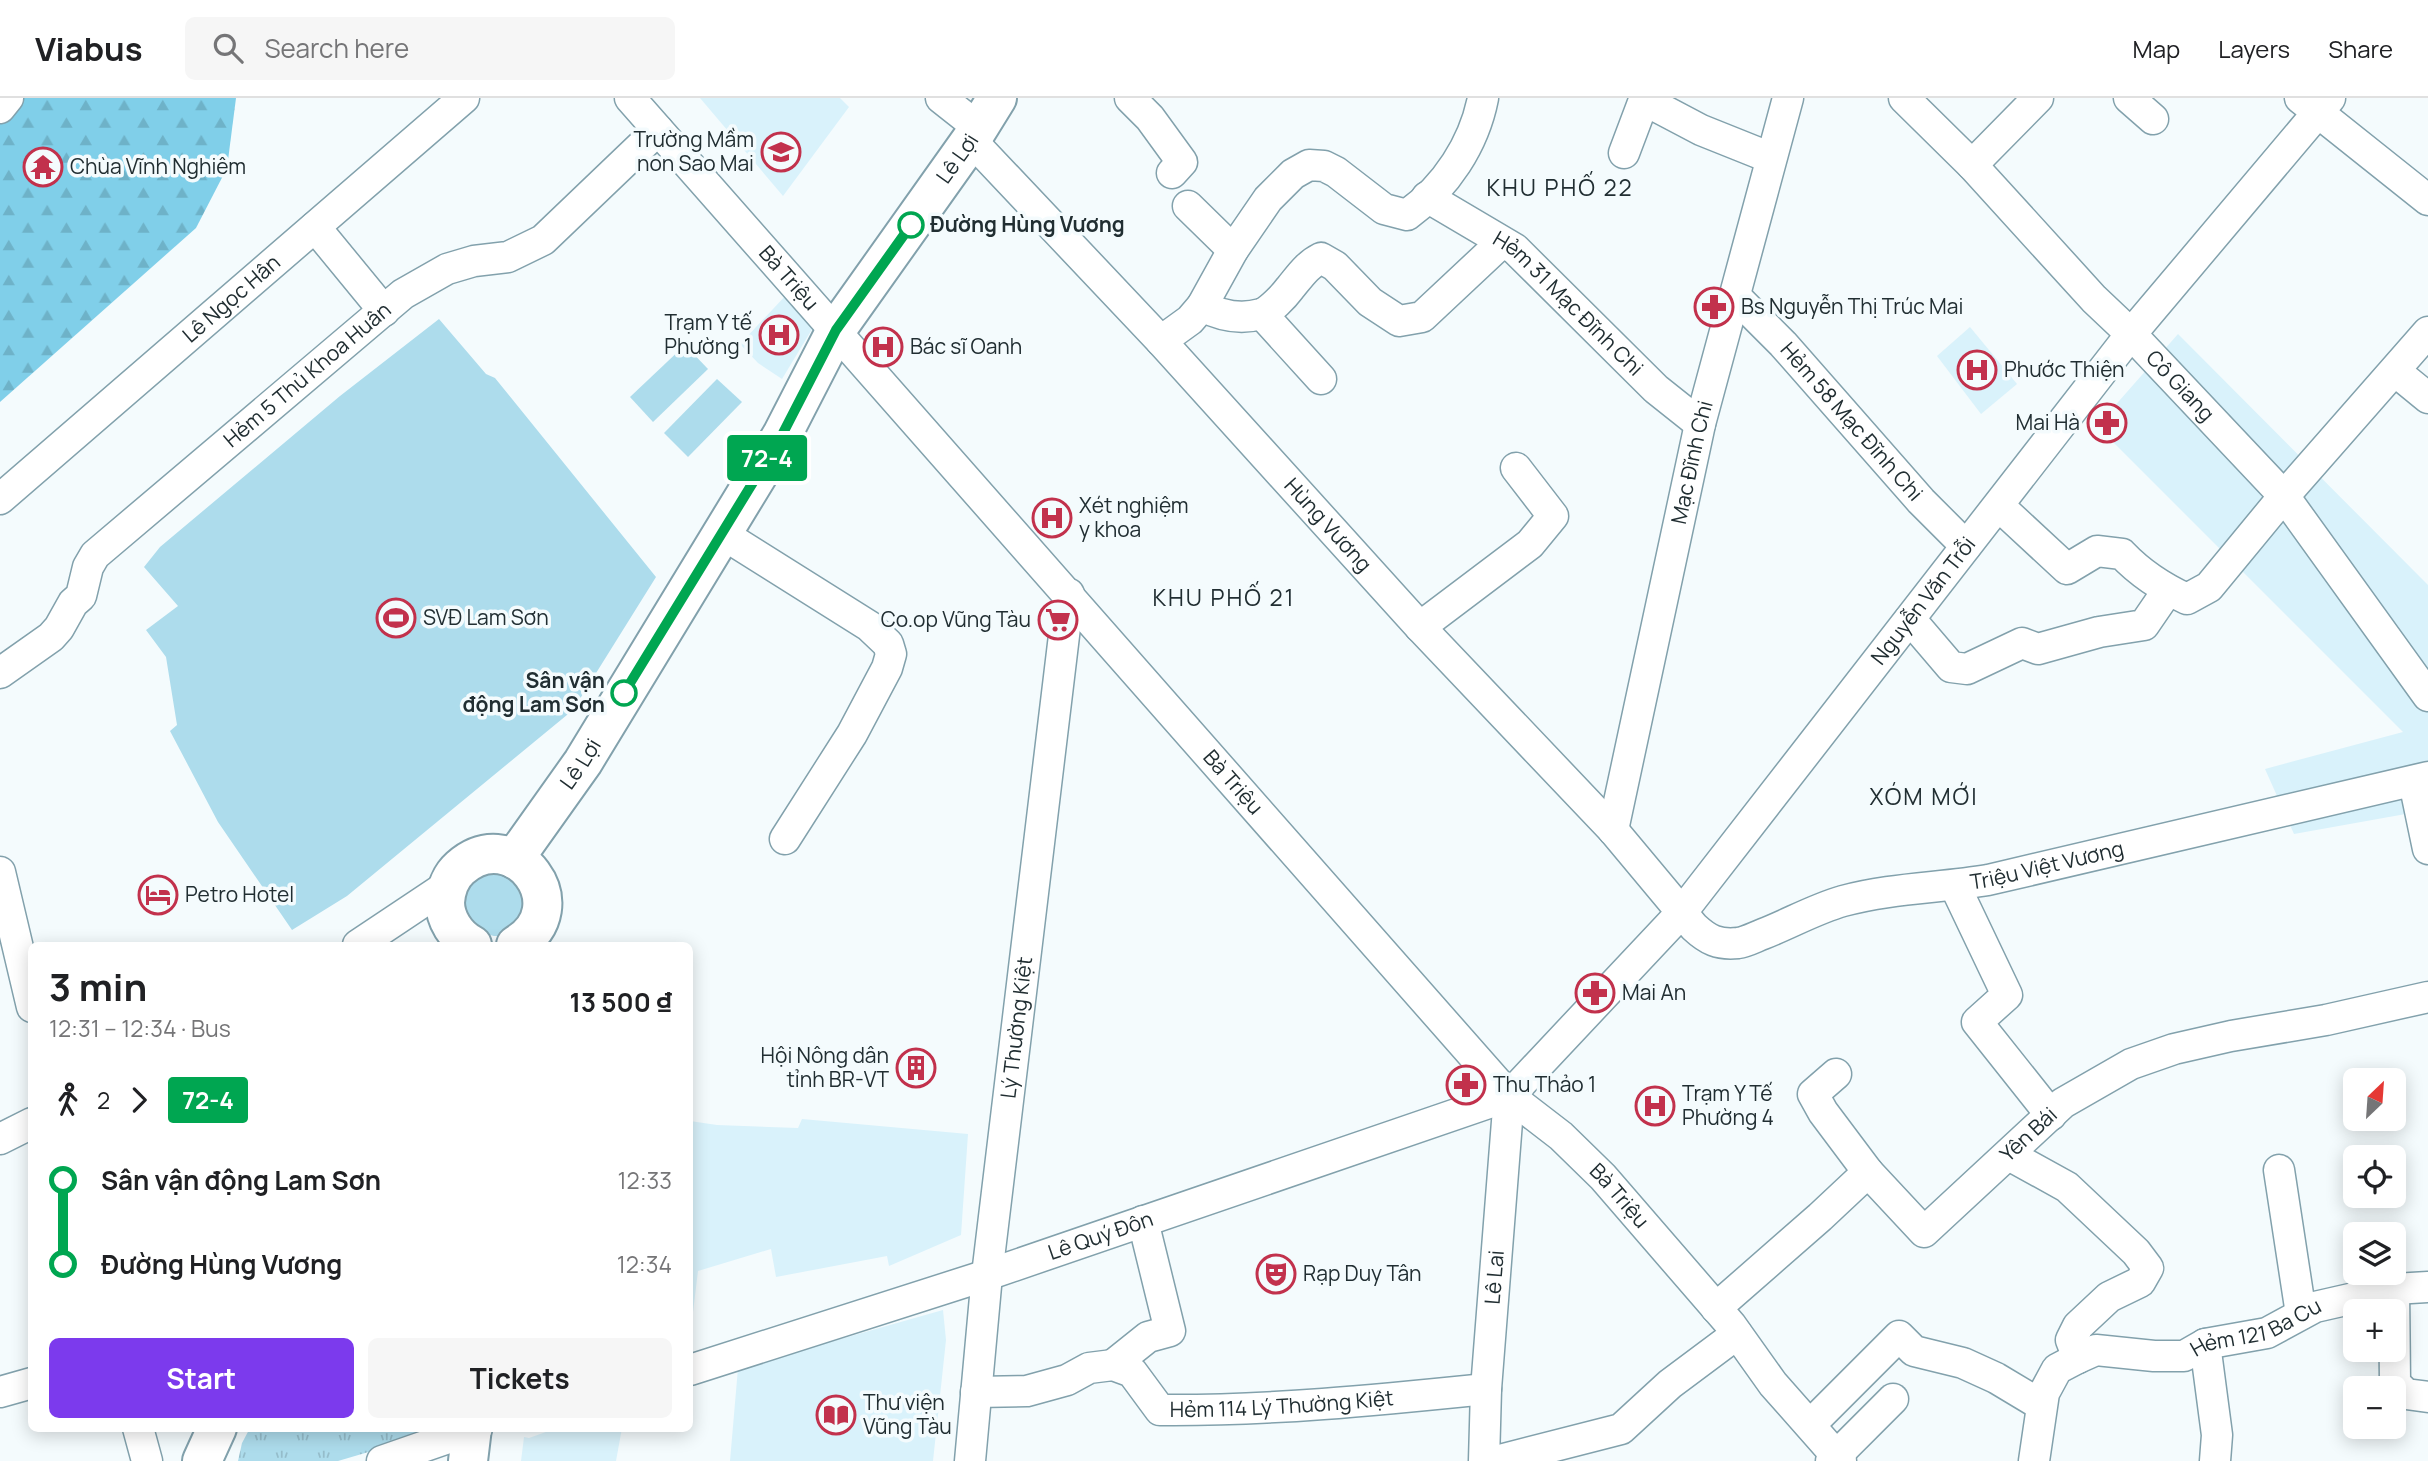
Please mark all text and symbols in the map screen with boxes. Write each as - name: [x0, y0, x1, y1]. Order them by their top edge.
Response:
- search box: [185, 17, 675, 80]
- text: Viabus: [35, 26, 143, 71]
- icon: search: [209, 29, 247, 67]
- text: Search here: [265, 30, 409, 66]
- text: Map: [2133, 32, 2180, 65]
- text: Layers: [2218, 32, 2290, 65]
- text: Share: [2328, 32, 2393, 65]
- place label: Trường Mầm non Sao Mai: [633, 125, 754, 177]
- street label: Lê Lợi: [929, 128, 985, 189]
- school or university icon: Trường Mầm non Sao Mai: [760, 131, 802, 173]
- temple icon: Chùa Vĩnh Nghiêm: [22, 146, 64, 188]
- place label: Chùa Vĩnh Nghiêm: [70, 152, 246, 180]
- district label: KHU PHỐ 22: [1486, 171, 1634, 203]
- place label: Đường Hùng Vương: [930, 210, 1125, 238]
- marker: Đường Hùng Vương: [898, 212, 924, 238]
- street label: Hẻm 31 Mạc Đĩnh Chi: [1488, 224, 1650, 382]
- street label: Bà Triệu: [753, 239, 825, 316]
- street label: Lê Ngọc Hân: [176, 248, 286, 348]
- pharmacy icon: Bs Nguyễn Thị Trúc Mai: [1693, 286, 1735, 328]
- place label: Bs Nguyễn Thị Trúc Mai: [1741, 292, 1963, 320]
- street label: Hẻm 5 Thủ Khoa Huân: [217, 295, 396, 453]
- place label: Trạm Y tế Phường 1: [664, 308, 752, 360]
- hospital icon: Trạm Y tế Phường 1: [758, 314, 800, 356]
- hospital icon: Bác sĩ Oanh: [862, 326, 904, 368]
- place label: Bác sĩ Oanh: [910, 332, 1022, 360]
- street label: Hẻm 58 Mạc Đĩnh Chi: [1775, 336, 1930, 507]
- street label: Cô Giang: [2140, 344, 2221, 427]
- hospital icon: Phước Thiện: [1956, 349, 1998, 391]
- place label: Phước Thiện: [2004, 355, 2125, 383]
- street label: Mạc Đĩnh Chi: [1664, 397, 1719, 526]
- pharmacy icon: Mai Hà: [2086, 402, 2128, 444]
- place label: Mai Hà: [2016, 408, 2080, 436]
- line badge: 72-4: [718, 435, 816, 481]
- text: 72-4: [741, 441, 793, 474]
- street label: Hùng Vương: [1279, 471, 1378, 578]
- place label: Xét nghiệm y khoa: [1079, 491, 1189, 543]
- hospital icon: Xét nghiệm y khoa: [1031, 497, 1073, 539]
- street label: Nguyễn Văn Trỗi: [1864, 531, 1981, 670]
- district label: KHU PHỐ 21: [1152, 581, 1296, 613]
- sports icon: SVĐ Lam Sơn: [375, 597, 417, 639]
- supermarket icon: Co.op Vũng Tàu: [1037, 599, 1079, 641]
- place label: SVĐ Lam Sơn: [423, 603, 549, 631]
- place label: Co.op Vũng Tàu: [881, 605, 1031, 633]
- place label: Sân vận động Lam Sơn: [462, 666, 605, 718]
- marker: Sân vận động Lam Sơn: [611, 680, 637, 706]
- street label: Lê Lợi: [553, 733, 607, 795]
- street label: Bà Triệu: [1197, 743, 1270, 820]
- district label: XÓM MỚI: [1869, 780, 1979, 812]
- street label: Triệu Việt Vương: [1968, 834, 2126, 896]
- hotel icon: Petro Hotel: [137, 874, 179, 916]
- place label: Petro Hotel: [185, 880, 294, 908]
- street label: Lý Thường Kiệt: [993, 955, 1038, 1100]
- text: 3 min: [49, 960, 147, 1012]
- pharmacy icon: Mai An: [1574, 972, 1616, 1014]
- place label: Mai An: [1622, 978, 1686, 1006]
- text: 13 500 ₫: [570, 984, 672, 1020]
- text: 12:31 – 12:34 · Bus: [49, 1012, 231, 1044]
- place label: Hội Nông dân tỉnh BR-VT: [761, 1041, 889, 1093]
- building icon: Hội Nông dân tỉnh BR-VT: [895, 1047, 937, 1089]
- pharmacy icon: Thu Thảo 1: [1445, 1064, 1487, 1106]
- north arrow: [2343, 1068, 2406, 1130]
- map controls: [2343, 1068, 2406, 1439]
- place label: Thu Thảo 1: [1493, 1070, 1596, 1098]
- place label: Trạm Y Tế Phường 4: [1682, 1079, 1774, 1131]
- icon: walk: [49, 1081, 87, 1119]
- icon: forward: [120, 1081, 158, 1119]
- text: 72-4: [182, 1083, 234, 1116]
- text: 2: [97, 1084, 110, 1116]
- hospital icon: Trạm Y Tế Phường 4: [1634, 1085, 1676, 1127]
- street label: Yên Bái: [1994, 1101, 2063, 1167]
- button: locate: [2343, 1145, 2406, 1208]
- street label: Bà Triệu: [1584, 1157, 1656, 1234]
- text: Sân vận động Lam Sơn: [101, 1162, 381, 1198]
- text: 12:33: [618, 1164, 672, 1196]
- street label: Lê Quý Đôn: [1044, 1204, 1156, 1266]
- button: layers: [2343, 1222, 2406, 1285]
- text: Đường Hùng Vương: [101, 1246, 342, 1282]
- text: 12:34: [617, 1248, 672, 1280]
- street label: Lê Lai: [1478, 1249, 1510, 1306]
- theatre icon: Rạp Duy Tân: [1255, 1253, 1297, 1295]
- place label: Rạp Duy Tân: [1303, 1259, 1422, 1287]
- street label: Hẻm 121 Ba Cu: [2185, 1291, 2326, 1363]
- button: +: [2343, 1299, 2406, 1362]
- button: Start: [49, 1338, 354, 1418]
- button: Tickets: [368, 1338, 672, 1418]
- button: −: [2343, 1376, 2406, 1439]
- street label: Hẻm 114 Lý Thường Kiệt: [1170, 1383, 1395, 1423]
- place label: Thư viện Vũng Tàu: [863, 1388, 952, 1440]
- library icon: Thư viện Vũng Tàu: [815, 1394, 857, 1436]

